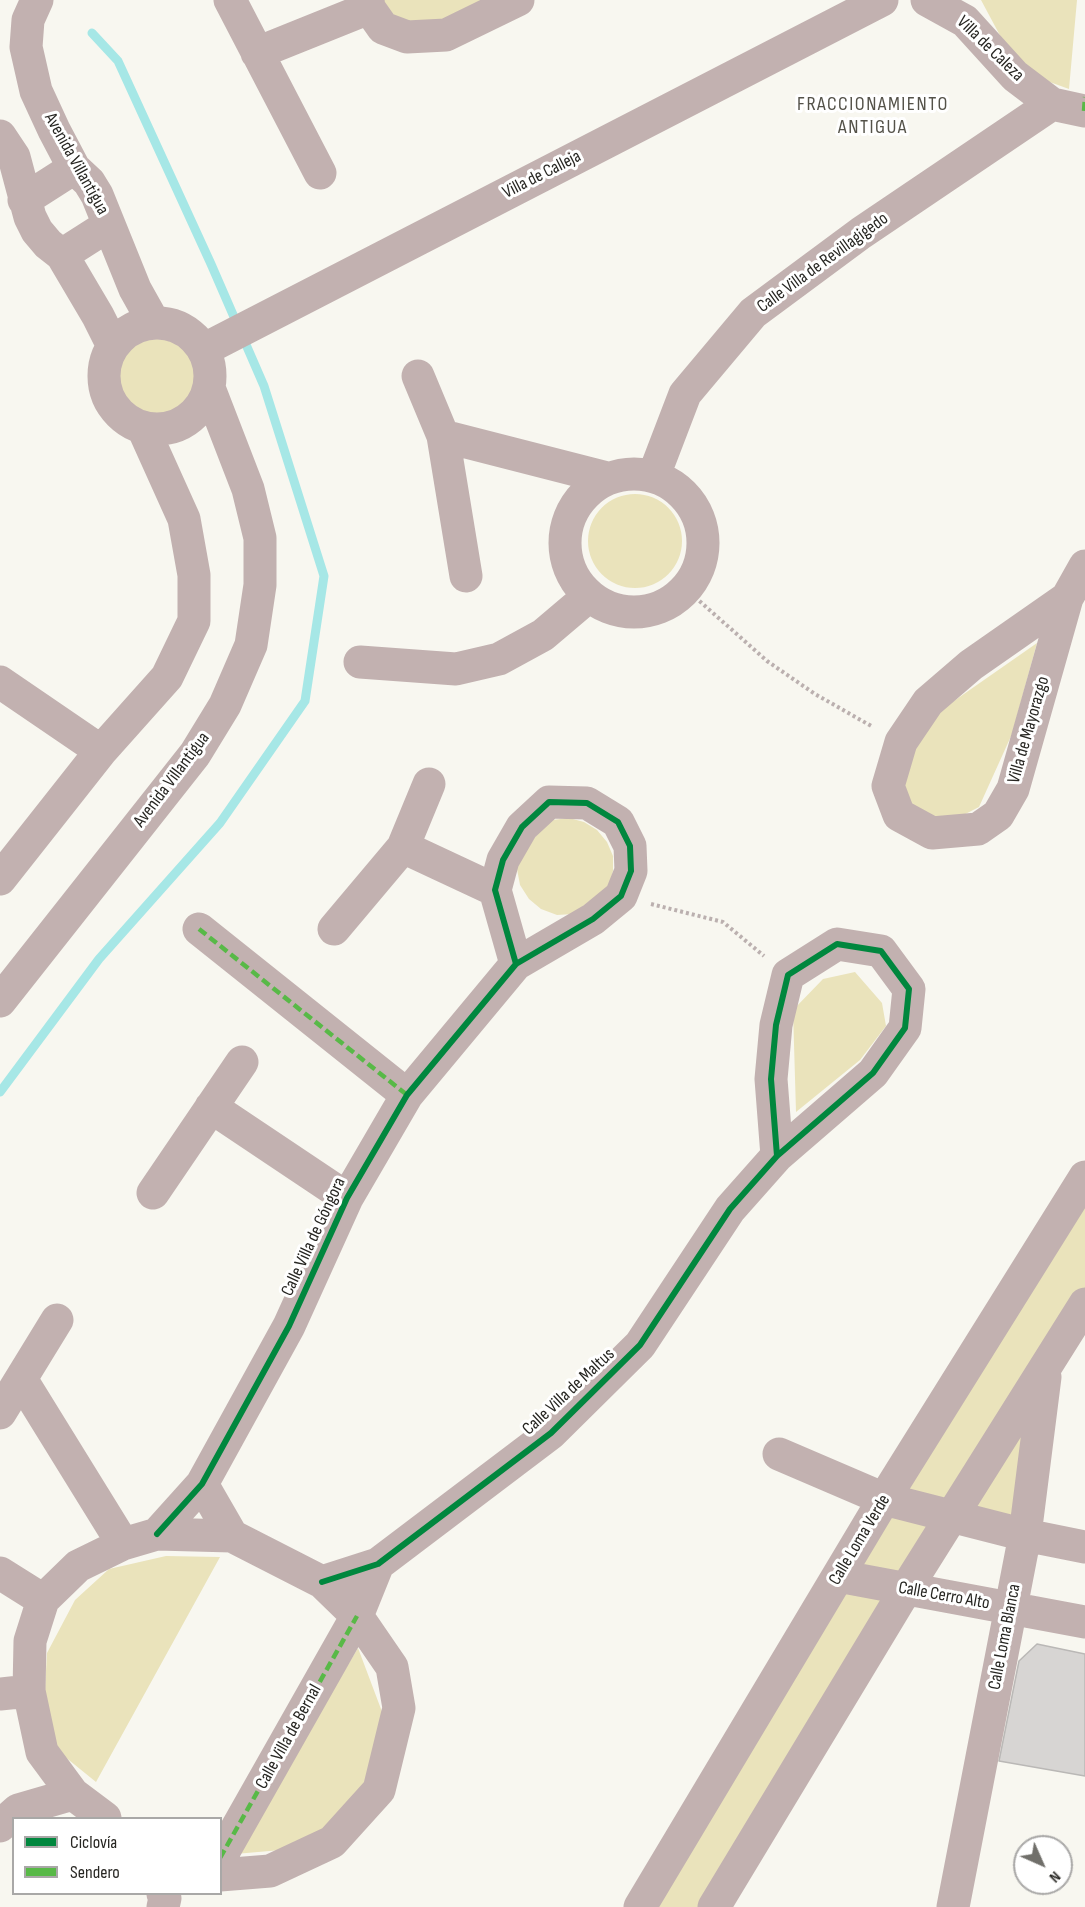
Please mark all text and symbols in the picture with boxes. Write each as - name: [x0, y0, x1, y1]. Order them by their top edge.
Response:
- street label: Villa de Caleza: [952, 12, 1028, 86]
- district label: FRACCIONAMIENTO ANTIGUA: [797, 93, 949, 140]
- street label: Avenida Villantigua: [39, 109, 113, 219]
- street label: Villa de Calleja: [499, 146, 585, 204]
- street label: Calle Villa de Revillagigedo: [753, 208, 893, 318]
- street label: Villa de Mayorazgo: [1003, 674, 1055, 786]
- street label: Avenida Villantigua: [129, 728, 215, 832]
- street label: Calle Villa de Góngora: [277, 1174, 351, 1300]
- street label: Calle Villa de Maltus: [518, 1344, 620, 1440]
- street label: Calle Loma Verde: [825, 1491, 895, 1589]
- street label: Calle Cerro Alto: [897, 1577, 991, 1615]
- street label: Calle Loma Blanca: [984, 1582, 1026, 1692]
- street label: Calle Villa de Bernal: [251, 1681, 327, 1793]
- legend: [12, 1817, 222, 1895]
- text: Ciclovía: [70, 1832, 117, 1853]
- north arrow: [1013, 1835, 1073, 1895]
- text: Sendero: [70, 1862, 120, 1883]
- text: N: [1045, 1867, 1064, 1886]

